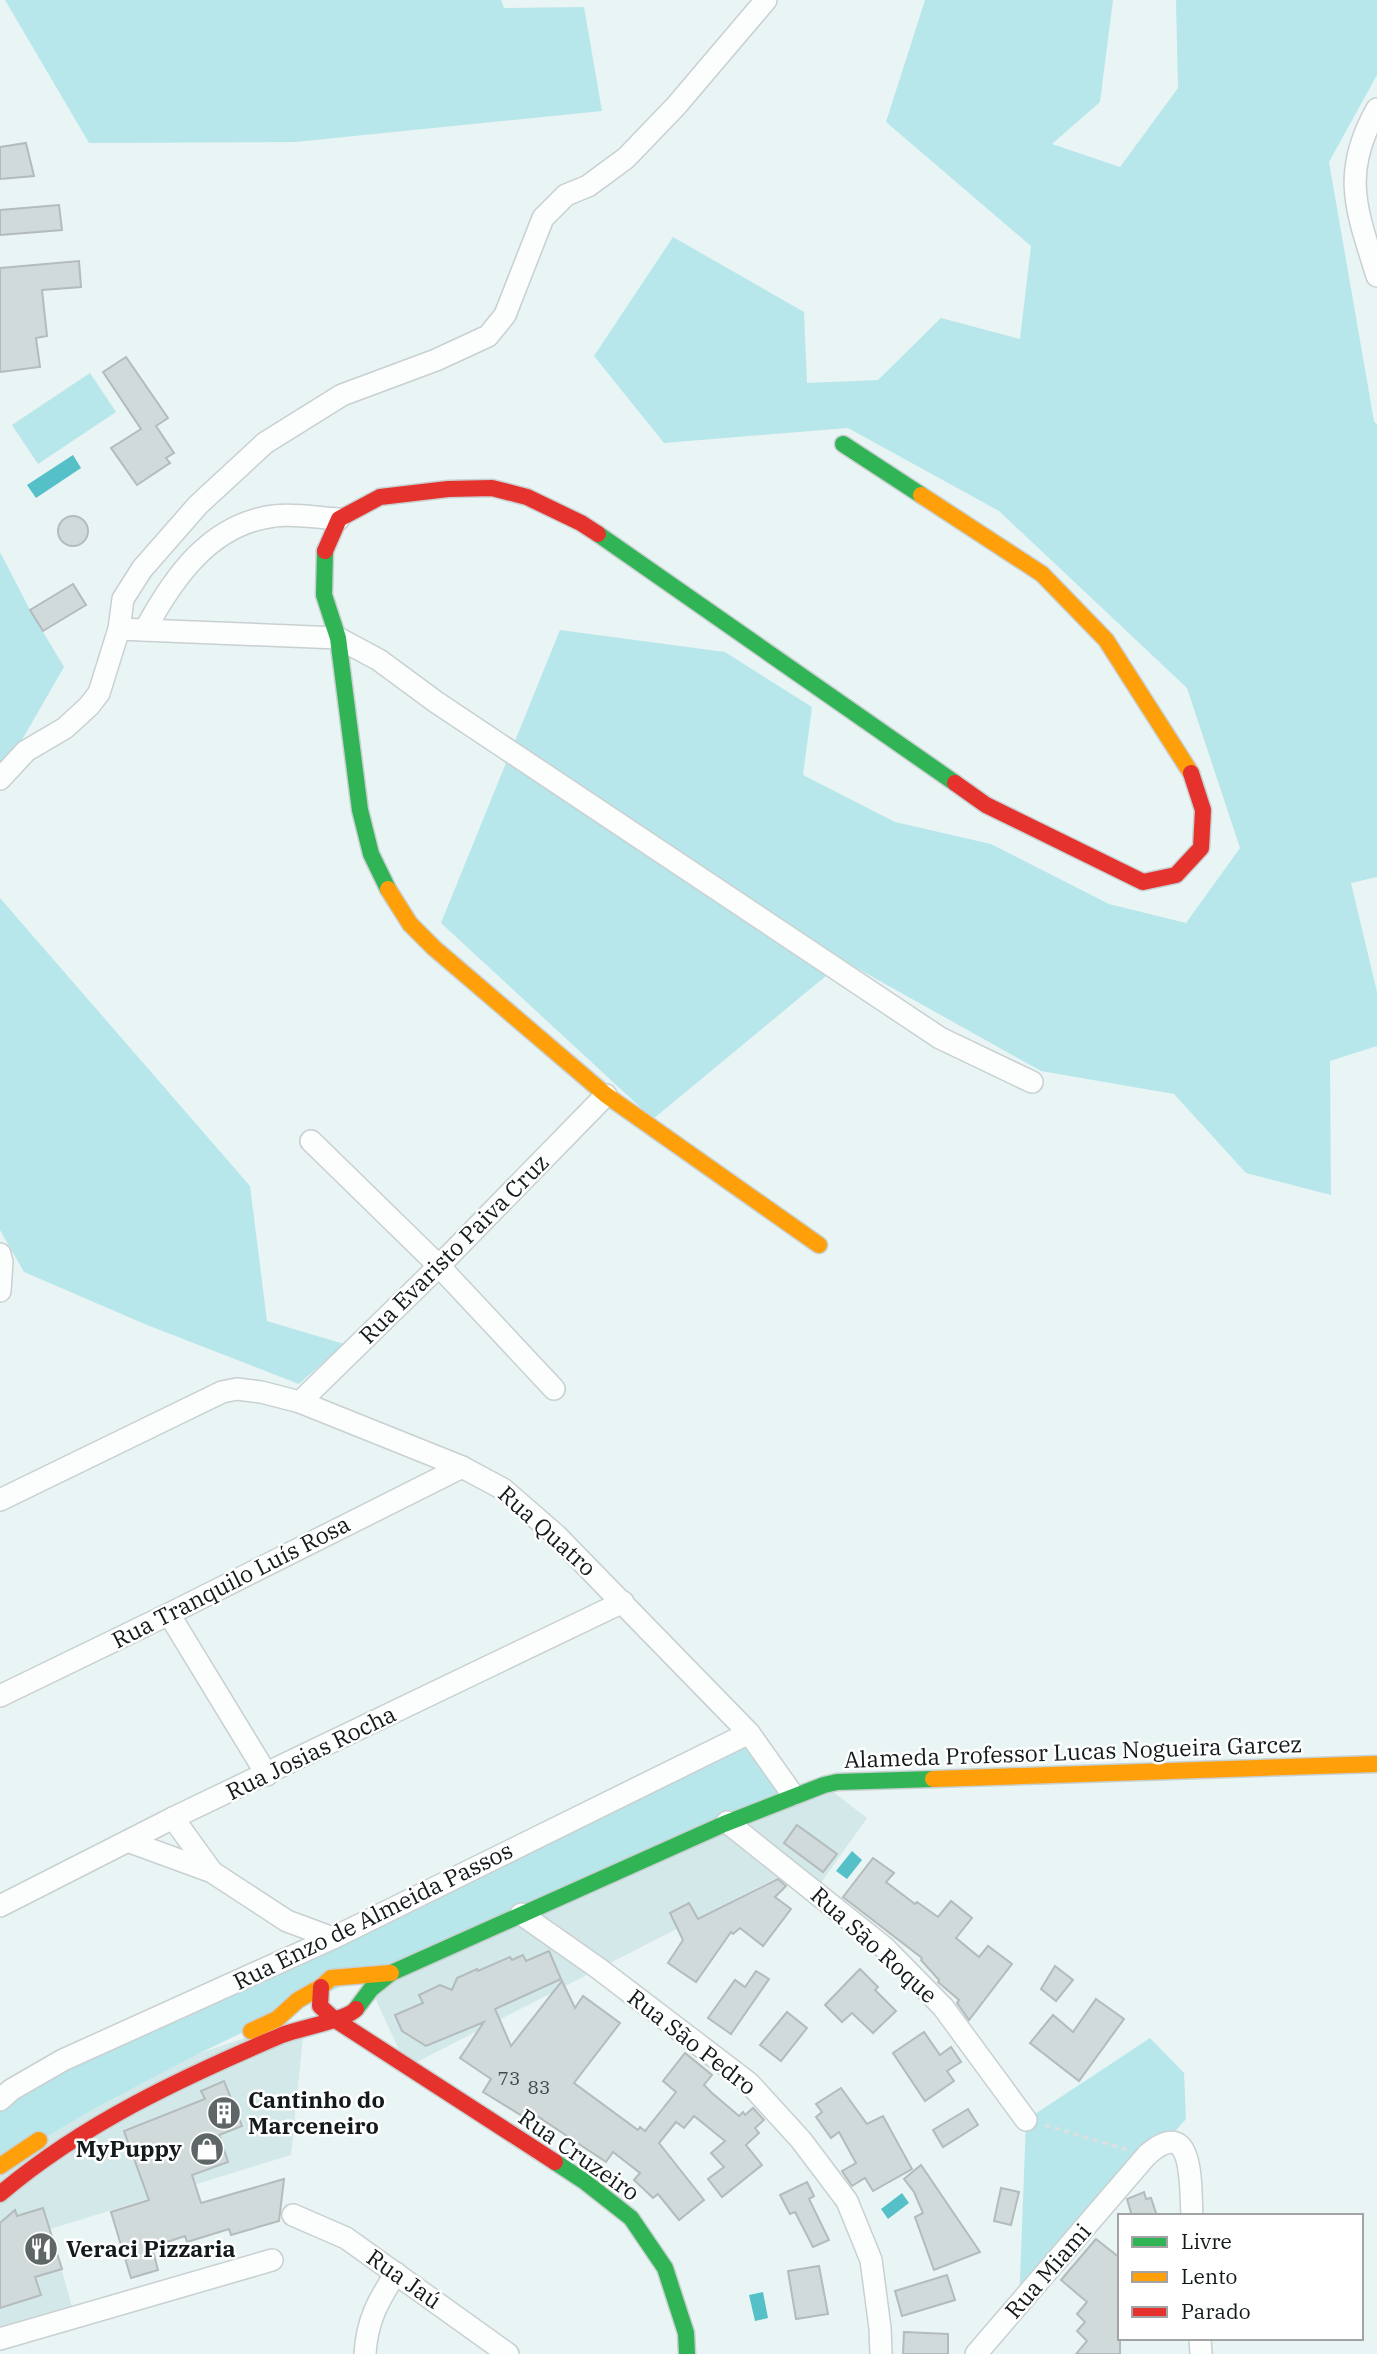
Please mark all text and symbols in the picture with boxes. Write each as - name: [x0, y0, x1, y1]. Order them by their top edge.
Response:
- street label: Rua Evaristo Paiva Cruz: [352, 1147, 555, 1350]
- street label: Rua Quatro: [492, 1478, 603, 1582]
- street label: Rua Tranquilo Luís Rosa: [106, 1508, 355, 1654]
- street label: Rua Josias Rocha: [221, 1698, 400, 1806]
- street label: Alameda Professor Lucas Nogueira Garcez: [843, 1728, 1302, 1774]
- street label: Rua Enzo de Almeida Passos: [228, 1834, 517, 1996]
- street label: Rua São Roque: [805, 1879, 944, 2009]
- street label: Rua São Pedro: [622, 1982, 763, 2101]
- house number: 73: [498, 2066, 520, 2090]
- house number: 83: [528, 2075, 550, 2099]
- place label: Cantinho do Marceneiro: [248, 2084, 385, 2140]
- building icon: Cantinho do Marceneiro: [205, 2094, 243, 2132]
- street label: Rua Cruzeiro: [513, 2101, 646, 2207]
- shop icon: MyPuppy: [188, 2130, 226, 2168]
- place label: MyPuppy: [76, 2133, 182, 2163]
- legend: [1118, 2214, 1363, 2340]
- street label: Rua Miami: [998, 2217, 1097, 2324]
- text: Livre: [1181, 2227, 1232, 2255]
- restaurant icon: Veraci Pizzaria: [22, 2230, 60, 2268]
- place label: Veraci Pizzaria: [66, 2233, 236, 2263]
- street label: Rua Jaú: [361, 2242, 448, 2315]
- text: Lento: [1181, 2262, 1237, 2290]
- text: Parado: [1181, 2297, 1251, 2325]

